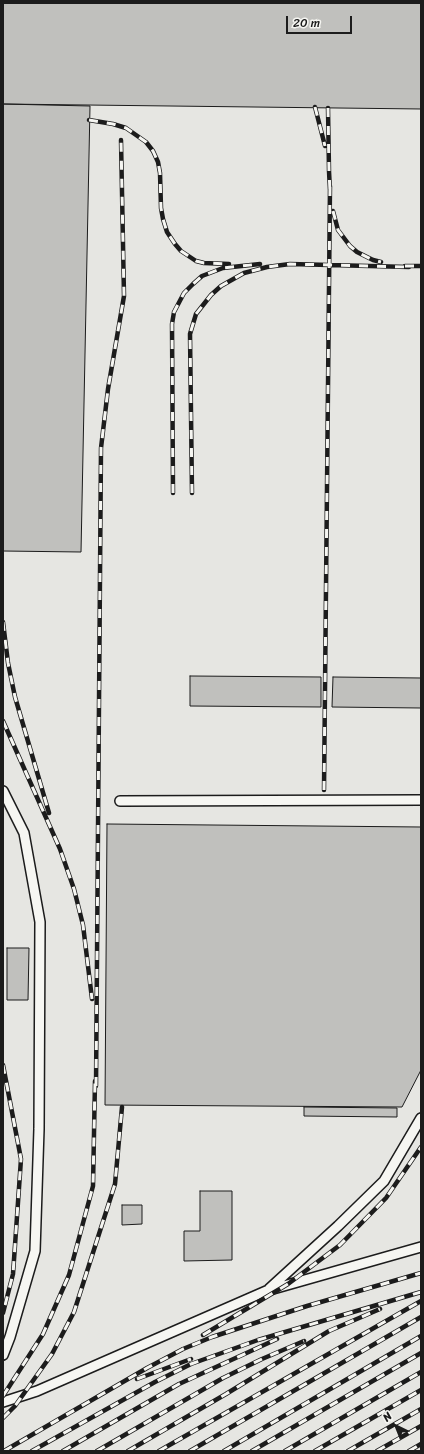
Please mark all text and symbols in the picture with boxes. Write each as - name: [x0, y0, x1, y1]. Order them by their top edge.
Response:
- scale bar: [288, 8, 354, 34]
- text: 20 m: [293, 12, 320, 34]
- north arrow: [376, 1406, 416, 1446]
- text: N: [378, 1407, 397, 1426]

